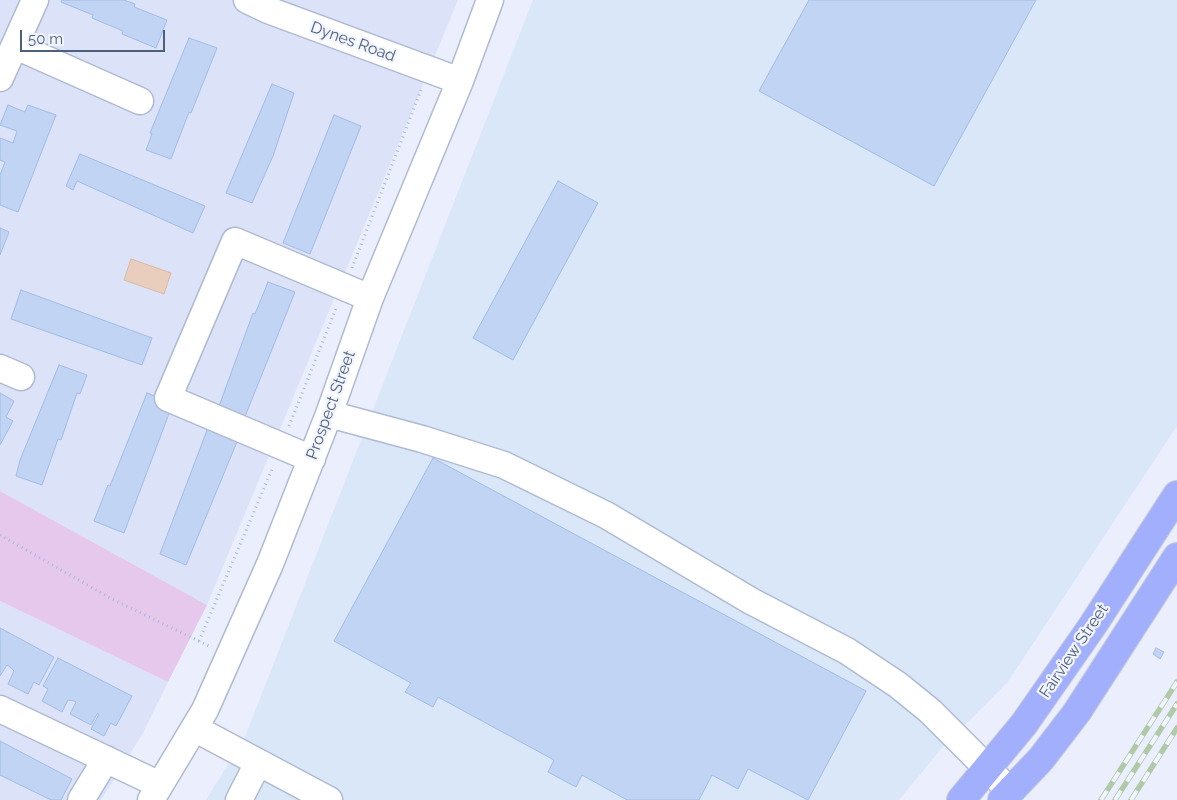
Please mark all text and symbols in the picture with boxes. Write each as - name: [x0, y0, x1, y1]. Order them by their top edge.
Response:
- street label: Dynes Road: [308, 18, 398, 66]
- scale bar: [22, 20, 168, 52]
- text: 50 m: [28, 30, 63, 48]
- street label: Prospect Street: [302, 348, 360, 462]
- street label: Fairview Street: [1036, 601, 1112, 701]

